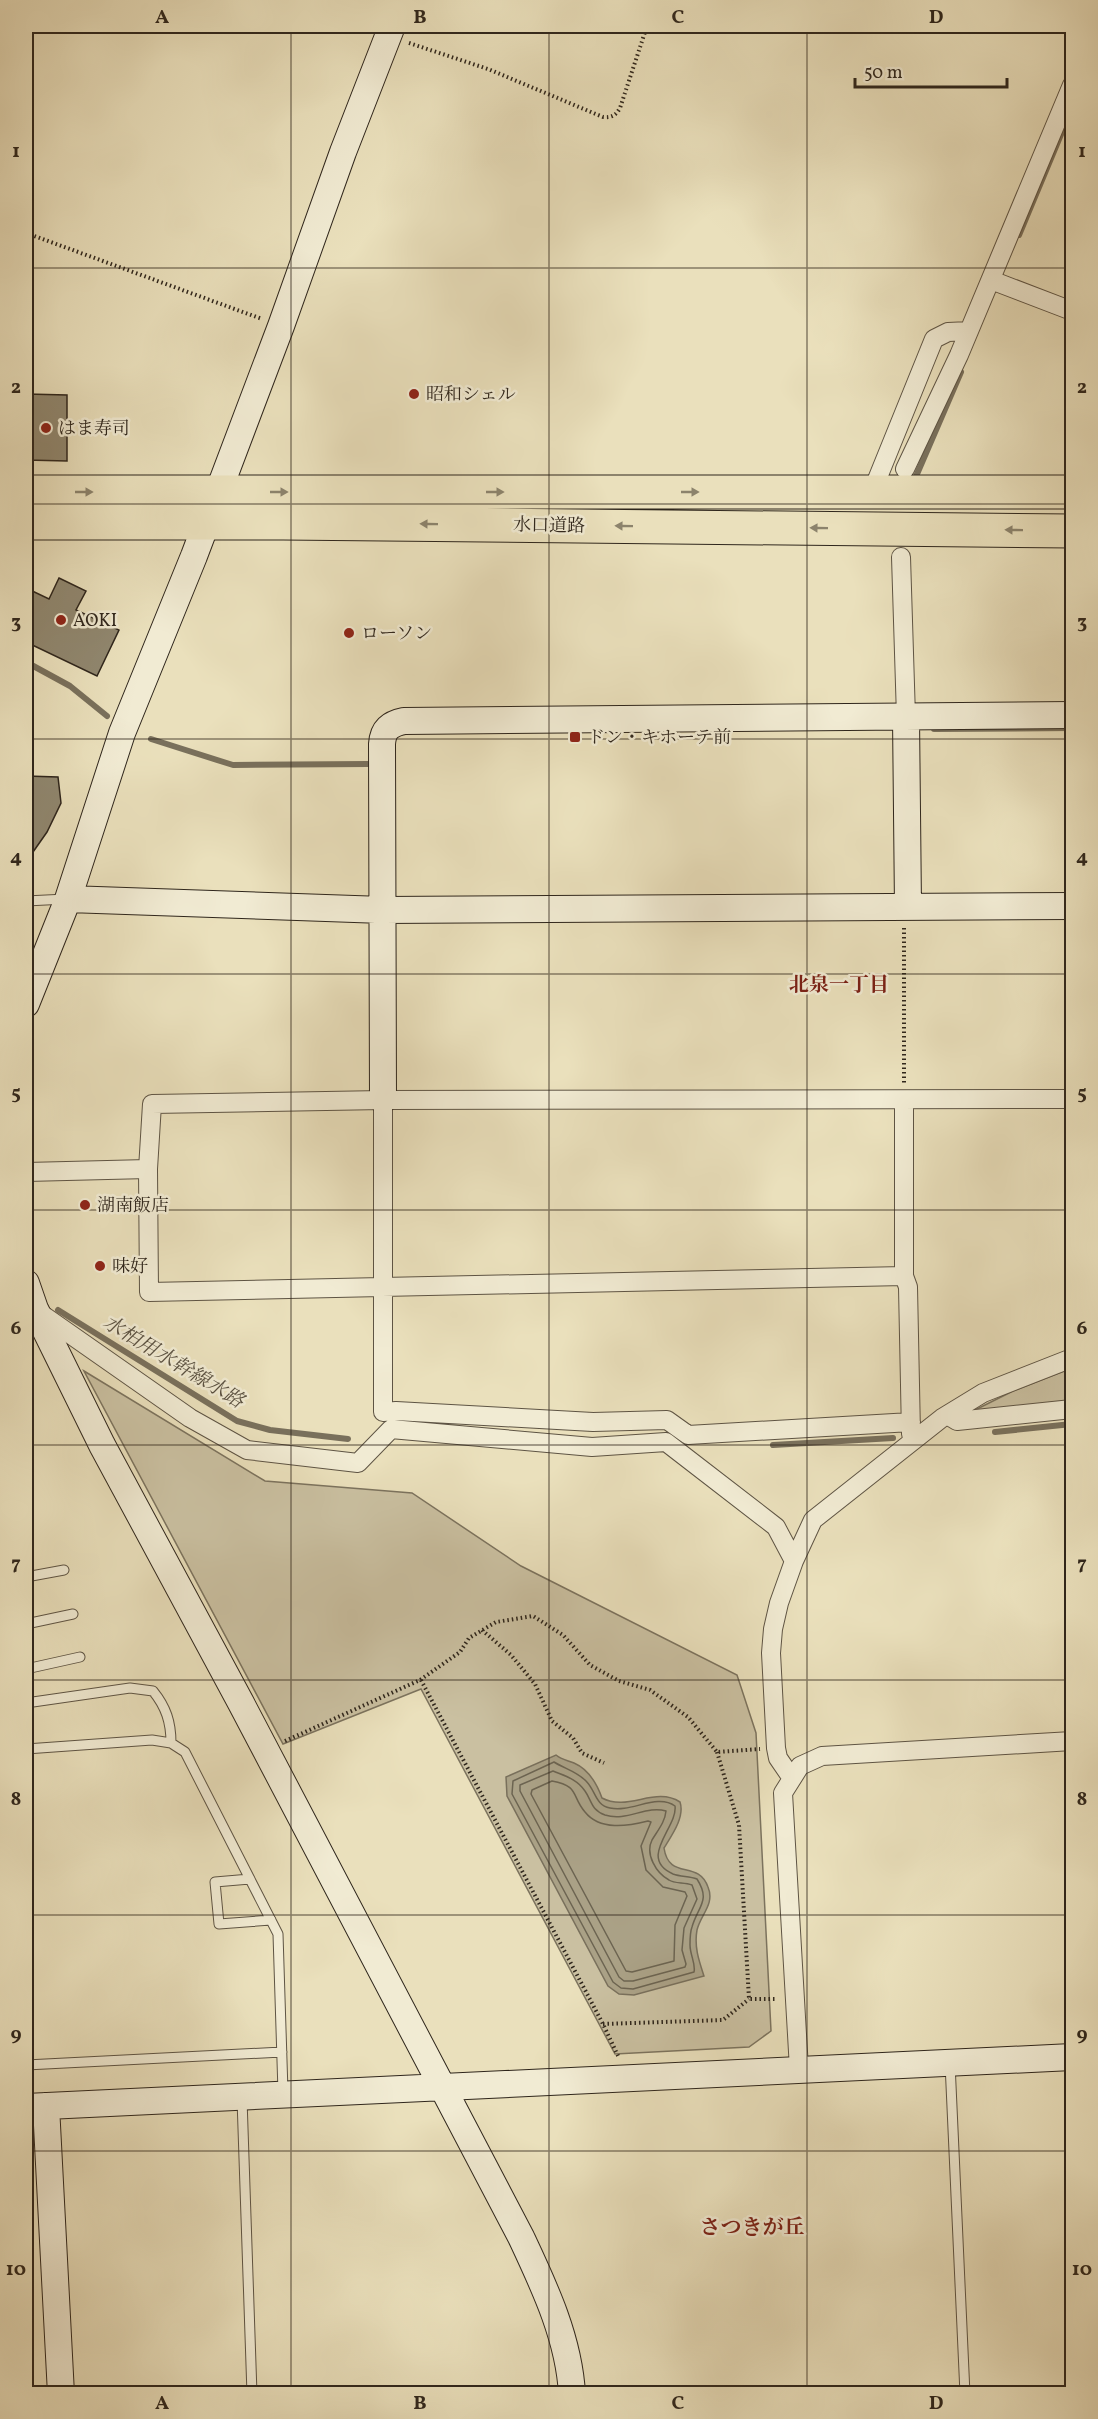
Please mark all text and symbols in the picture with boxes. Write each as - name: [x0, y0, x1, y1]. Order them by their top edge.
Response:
- text: A: [155, 4, 169, 32]
- text: B: [413, 4, 427, 32]
- text: C: [672, 4, 685, 32]
- text: D: [929, 4, 943, 32]
- scale bar: [855, 51, 1006, 89]
- text: 50 m: [864, 61, 903, 86]
- text: 1: [12, 138, 20, 166]
- text: 1: [1078, 138, 1086, 166]
- text: 2: [11, 374, 21, 402]
- text: 2: [1077, 374, 1087, 402]
- place label: 昭和シェル: [426, 383, 516, 408]
- marker: 昭和シェル: [407, 387, 421, 401]
- place label: はま寿司: [58, 417, 130, 442]
- marker: はま寿司: [39, 421, 53, 435]
- one-way arrow: [74, 487, 93, 497]
- one-way arrow: [269, 487, 288, 497]
- one-way arrow: [485, 487, 504, 497]
- one-way arrow: [680, 487, 699, 497]
- street label: 水口道路: [513, 513, 585, 540]
- one-way arrow: [420, 519, 439, 529]
- one-way arrow: [615, 521, 634, 531]
- one-way arrow: [810, 523, 829, 533]
- one-way arrow: [1005, 525, 1024, 535]
- text: 3: [11, 609, 21, 637]
- place label: AOKI: [73, 609, 117, 634]
- text: 3: [1077, 609, 1087, 637]
- marker: AOKI: [54, 613, 68, 627]
- place label: ローソン: [361, 622, 432, 647]
- marker: ローソン: [342, 626, 356, 640]
- place label: ドン・キホーテ前: [587, 726, 731, 751]
- marker: ドン・キホーテ前: [568, 730, 582, 744]
- text: 4: [10, 844, 22, 872]
- text: 4: [1076, 844, 1088, 872]
- district label: 北泉一丁目: [789, 972, 889, 1000]
- text: 5: [11, 1080, 21, 1108]
- text: 5: [1077, 1080, 1087, 1108]
- place label: 湖南飯店: [97, 1194, 169, 1219]
- marker: 湖南飯店: [78, 1198, 92, 1212]
- place label: 味好: [112, 1255, 148, 1280]
- marker: 味好: [93, 1259, 107, 1273]
- water label: 水柏用水幹線水路: [97, 1310, 250, 1417]
- text: 6: [11, 1315, 22, 1343]
- text: 6: [1077, 1315, 1088, 1343]
- text: 7: [11, 1550, 21, 1578]
- text: 7: [1077, 1550, 1087, 1578]
- text: 8: [11, 1786, 21, 1814]
- text: 8: [1077, 1786, 1087, 1814]
- text: 9: [10, 2021, 22, 2049]
- text: 9: [1076, 2021, 1088, 2049]
- district label: さつきが丘: [700, 2214, 805, 2243]
- text: 10: [6, 2256, 26, 2284]
- text: 10: [1072, 2256, 1092, 2284]
- text: A: [155, 2390, 169, 2418]
- text: B: [413, 2390, 427, 2418]
- text: C: [672, 2390, 685, 2418]
- text: D: [929, 2390, 943, 2418]

